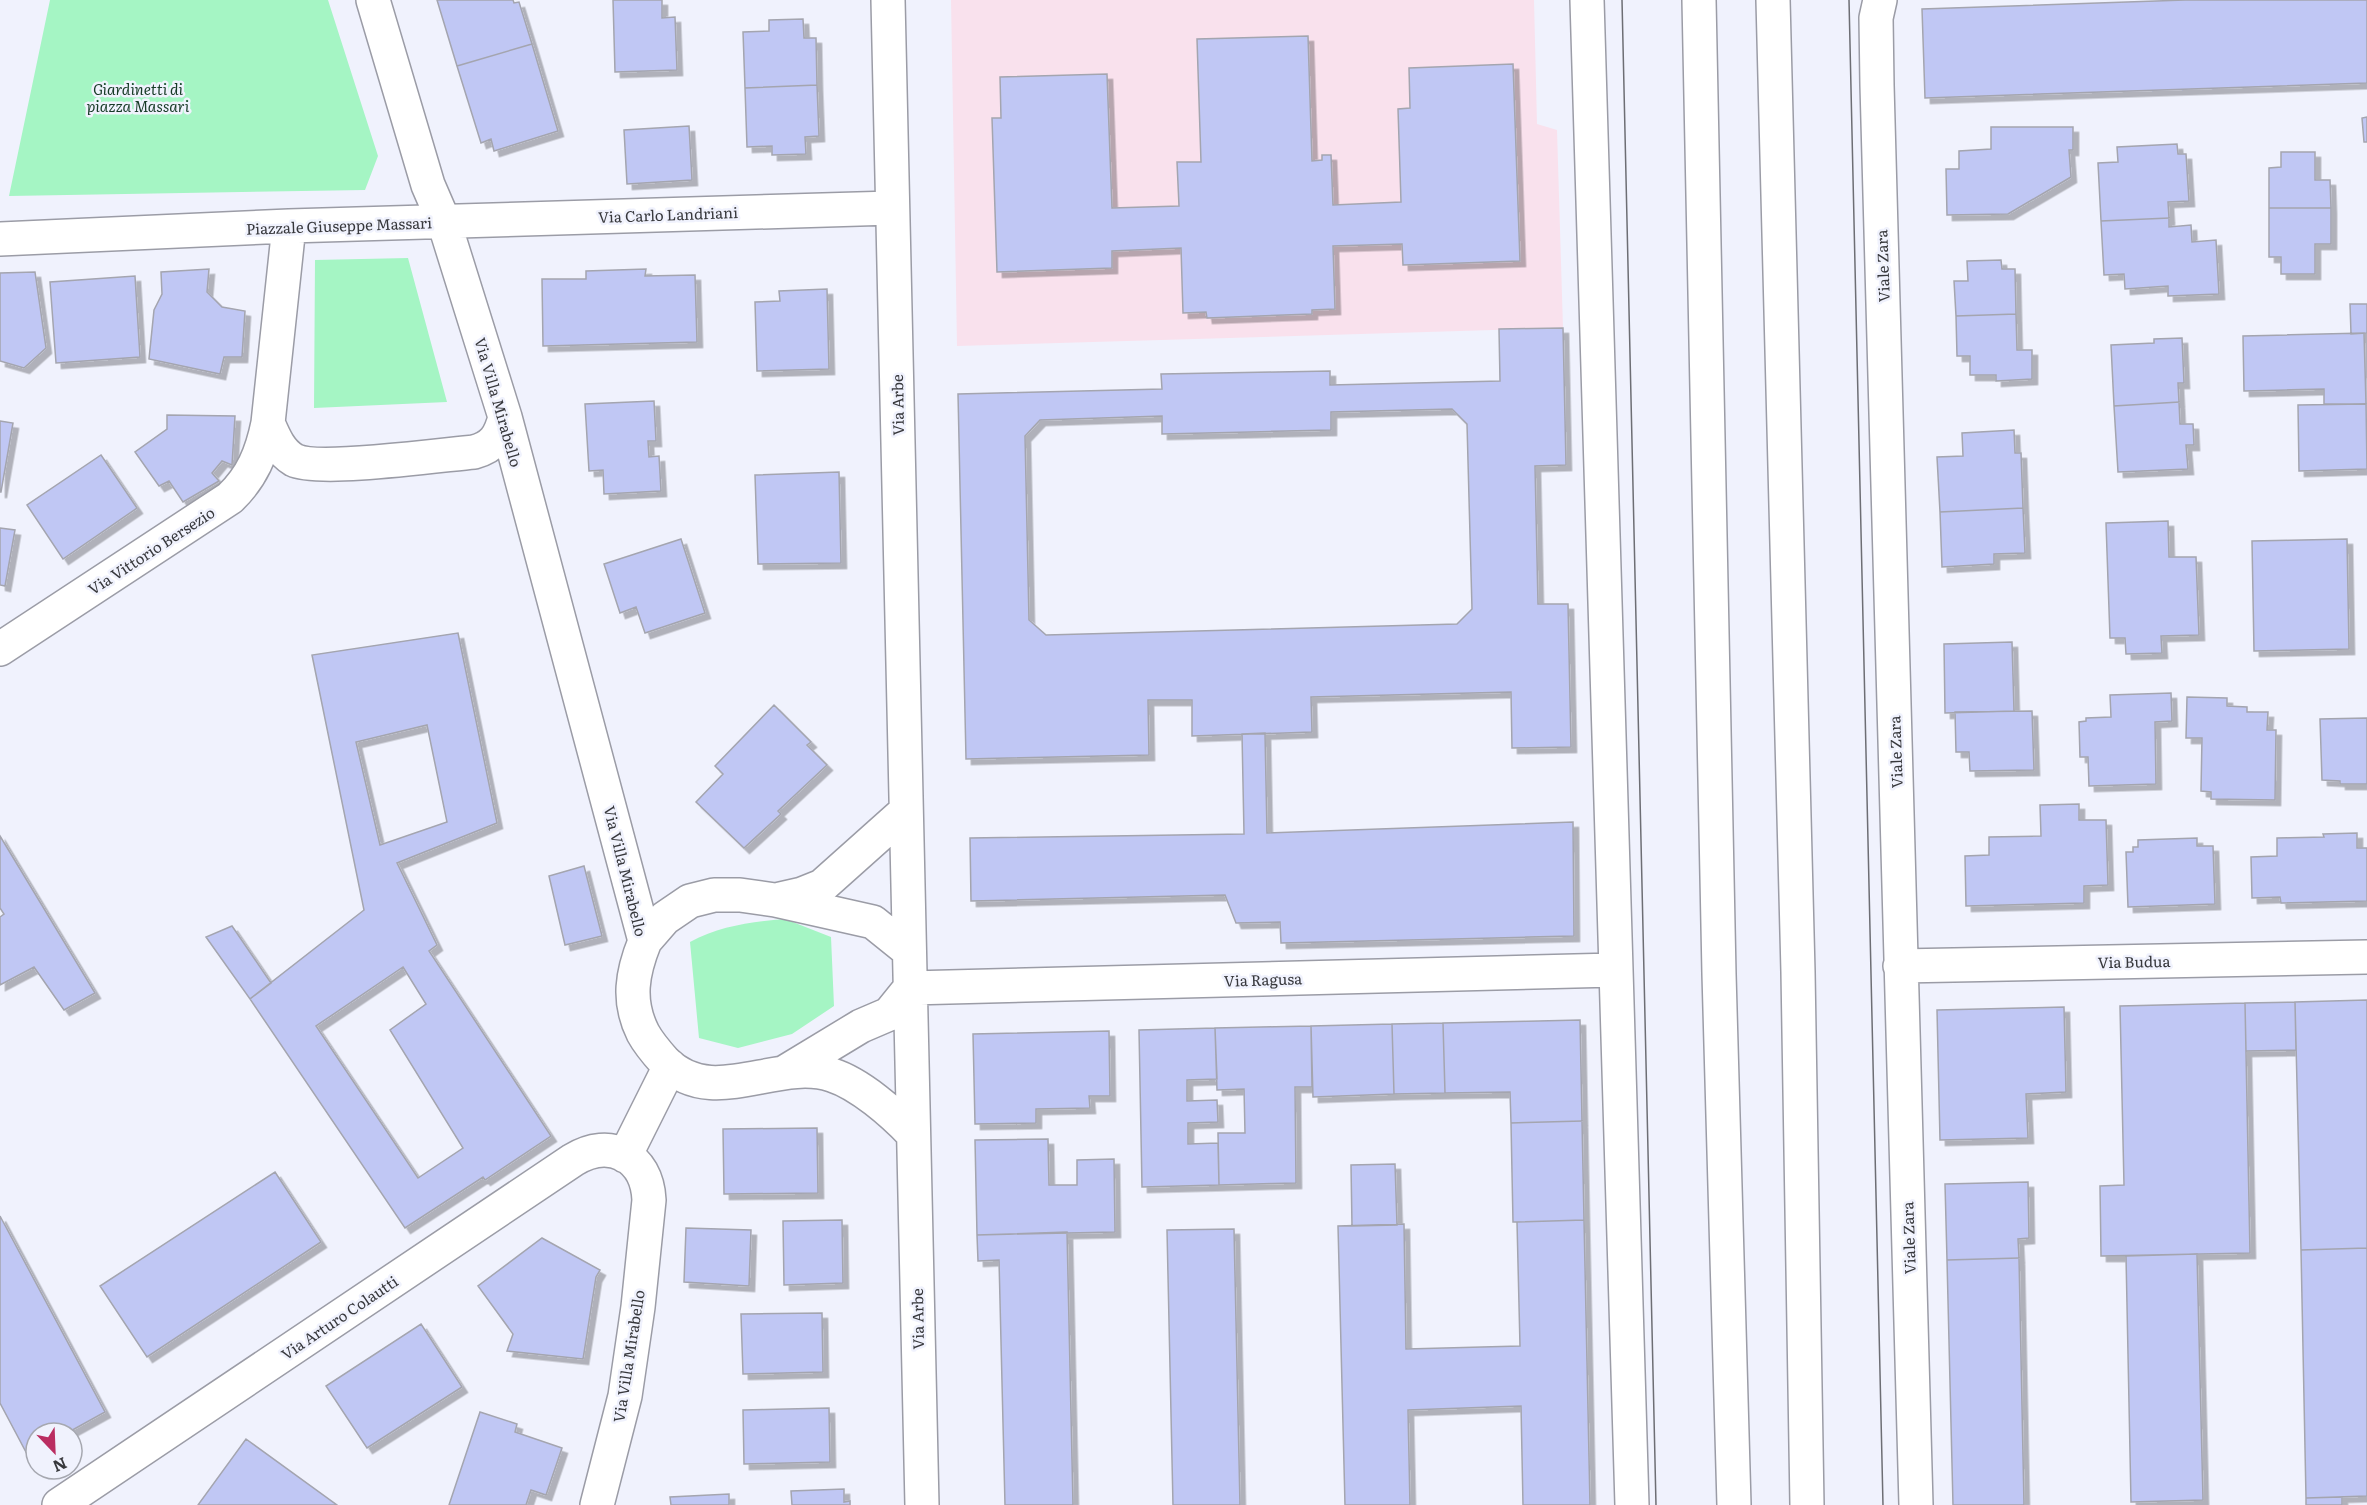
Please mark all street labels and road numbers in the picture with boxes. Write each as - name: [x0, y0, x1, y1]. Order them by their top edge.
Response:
- street label: Via Carlo Landriani: [598, 200, 738, 228]
- street label: Piazzale Giuseppe Massari: [246, 210, 432, 240]
- street label: Viale Zara: [1869, 228, 1895, 303]
- street label: Via Villa Mirabello: [469, 334, 529, 470]
- street label: Via Arbe: [885, 374, 909, 436]
- street label: Via Vittorio Bersezio: [83, 500, 219, 600]
- street label: Viale Zara: [1882, 714, 1908, 789]
- street label: Via Villa Mirabello: [599, 803, 653, 939]
- street label: Via Budua: [2097, 949, 2172, 973]
- street label: Via Ragusa: [1223, 966, 1304, 992]
- street label: Viale Zara: [1895, 1200, 1921, 1275]
- street label: Via Arturo Colautti: [276, 1269, 402, 1365]
- street label: Via Villa Mirabello: [606, 1288, 650, 1424]
- street label: Via Arbe: [905, 1288, 929, 1350]

